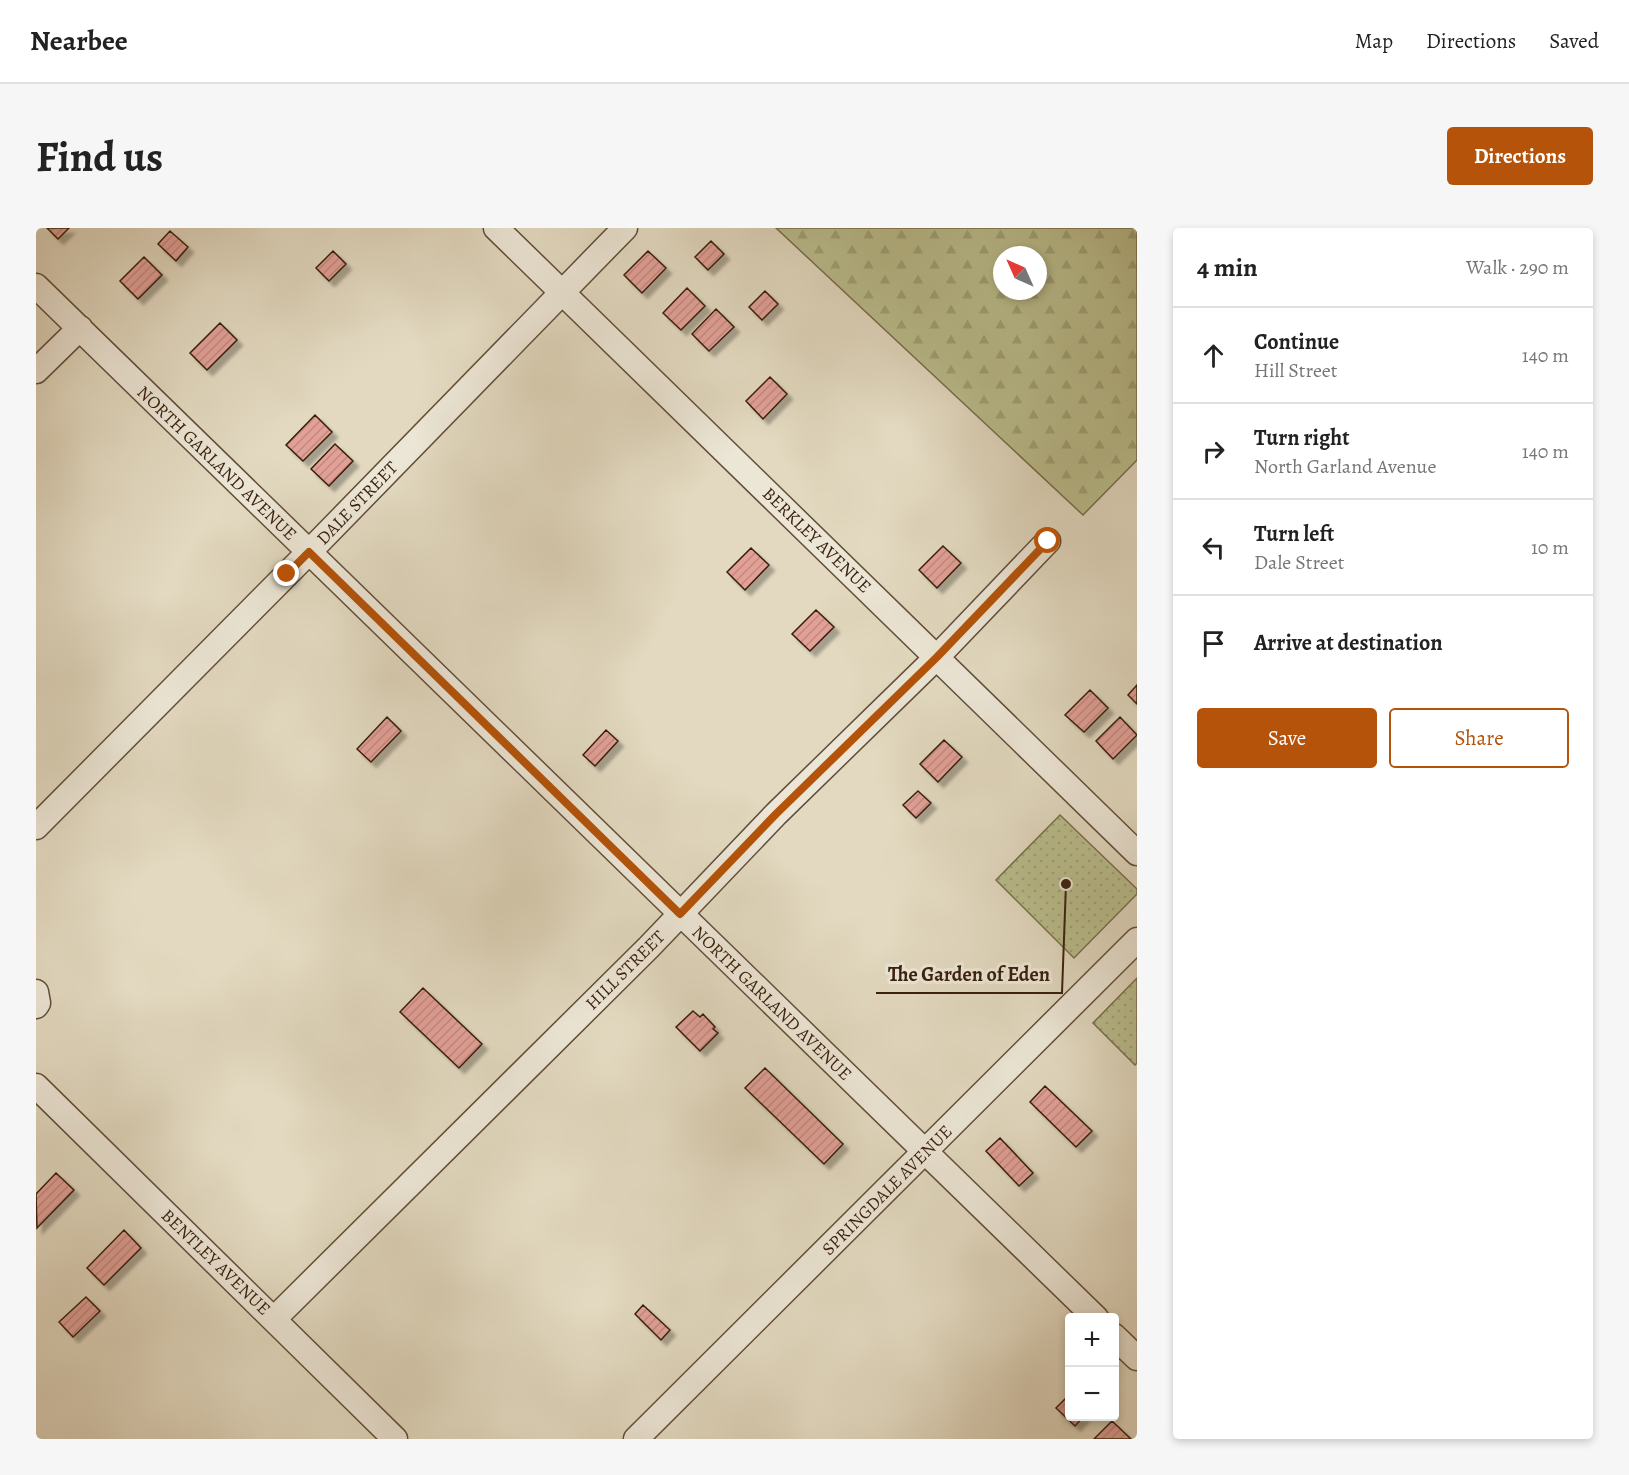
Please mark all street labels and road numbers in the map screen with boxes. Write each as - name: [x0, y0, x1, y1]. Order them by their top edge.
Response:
- street label: NORTH GARLAND AVENUE: [132, 380, 302, 546]
- street label: DALE STREET: [311, 456, 403, 550]
- street label: BERKLEY AVENUE: [757, 482, 877, 598]
- street label: NORTH GARLAND AVENUE: [687, 920, 857, 1086]
- street label: HILL STREET: [580, 925, 670, 1015]
- street label: SPRINGDALE AVENUE: [817, 1120, 957, 1260]
- street label: BENTLEY AVENUE: [156, 1204, 276, 1320]

